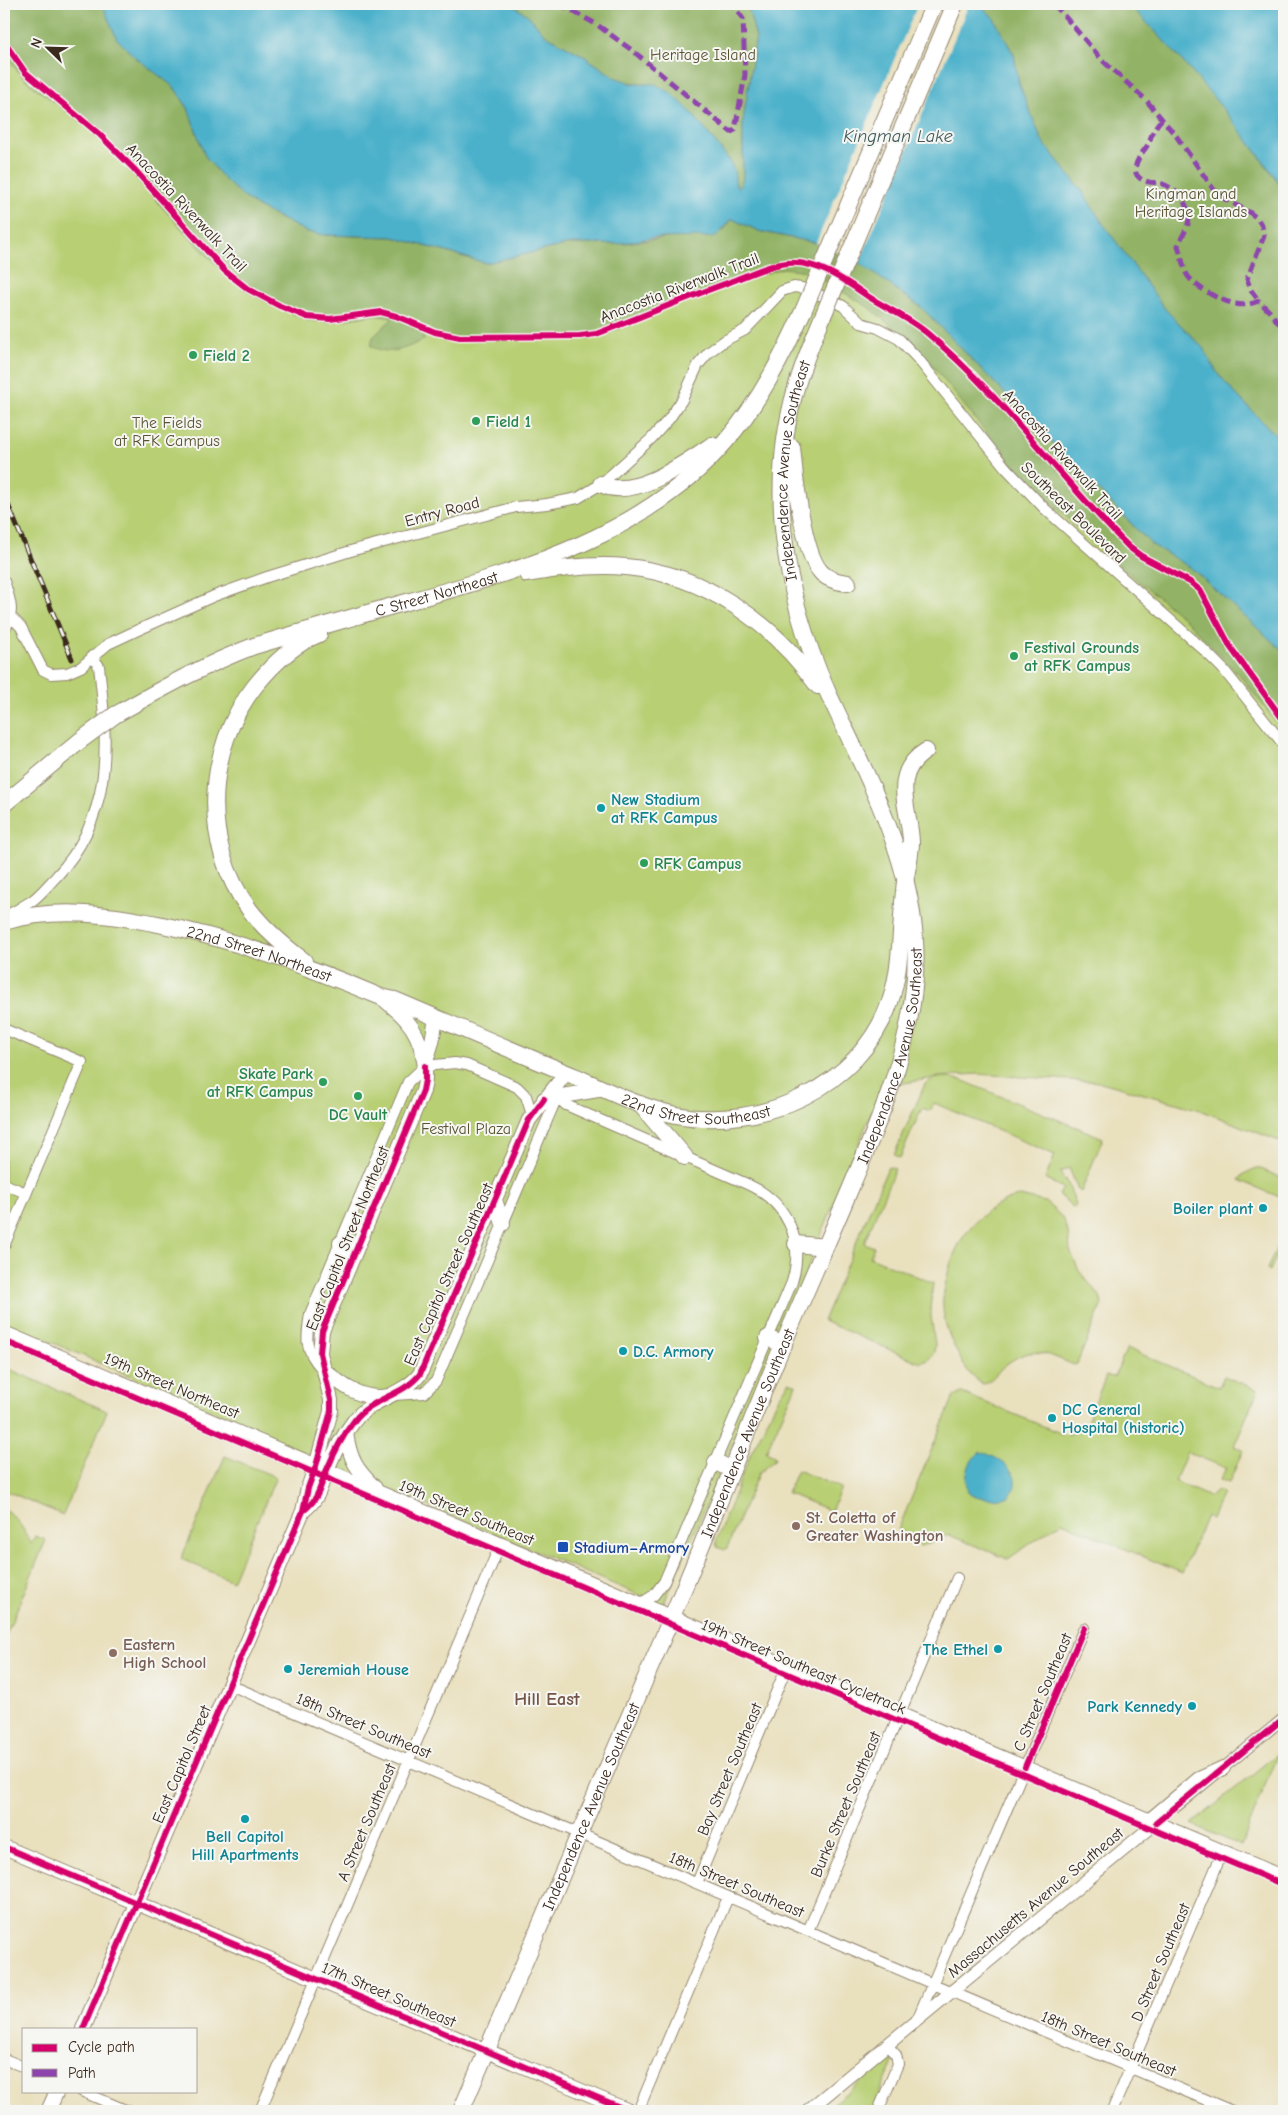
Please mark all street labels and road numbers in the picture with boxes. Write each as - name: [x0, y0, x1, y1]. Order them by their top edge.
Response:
- street label: Anacostia Riverwalk Trail: [122, 140, 250, 276]
- street label: Anacostia Riverwalk Trail: [597, 249, 761, 327]
- street label: Independence Avenue Southeast: [773, 358, 814, 583]
- street label: Anacostia Riverwalk Trail: [999, 386, 1125, 523]
- street label: Southeast Boulevard: [1017, 458, 1129, 567]
- street label: Entry Road: [403, 493, 482, 531]
- street label: C Street Northeast: [373, 568, 500, 620]
- street label: 22nd Street Northeast: [185, 923, 334, 986]
- street label: Independence Avenue Southeast: [854, 947, 926, 1167]
- street label: 22nd Street Southeast: [619, 1090, 773, 1128]
- street label: East Capitol Street Northeast: [303, 1143, 393, 1333]
- street label: East Capitol Street Southeast: [400, 1180, 498, 1368]
- street label: Independence Avenue Southeast: [698, 1326, 799, 1540]
- street label: 19th Street Northeast: [101, 1349, 242, 1423]
- street label: 19th Street Southeast: [396, 1476, 537, 1550]
- street label: 19th Street Southeast Cycletrack: [699, 1616, 909, 1718]
- street label: C Street Southeast: [1010, 1630, 1076, 1754]
- street label: 18th Street Southeast: [294, 1689, 434, 1763]
- street label: Independence Avenue Southeast: [539, 1700, 644, 1913]
- street label: Bay Street Southeast: [694, 1700, 766, 1838]
- street label: East Capitol Street: [149, 1702, 215, 1826]
- street label: Burke Street Southeast: [807, 1728, 885, 1880]
- street label: A Street Southeast: [334, 1760, 400, 1884]
- street label: Massachusetts Avenue Southeast: [944, 1824, 1127, 1982]
- street label: 18th Street Southeast: [667, 1848, 807, 1922]
- street label: D Street Southeast: [1128, 1900, 1194, 2024]
- street label: 17th Street Southeast: [319, 1959, 459, 2031]
- street label: 18th Street Southeast: [1039, 2007, 1179, 2081]

